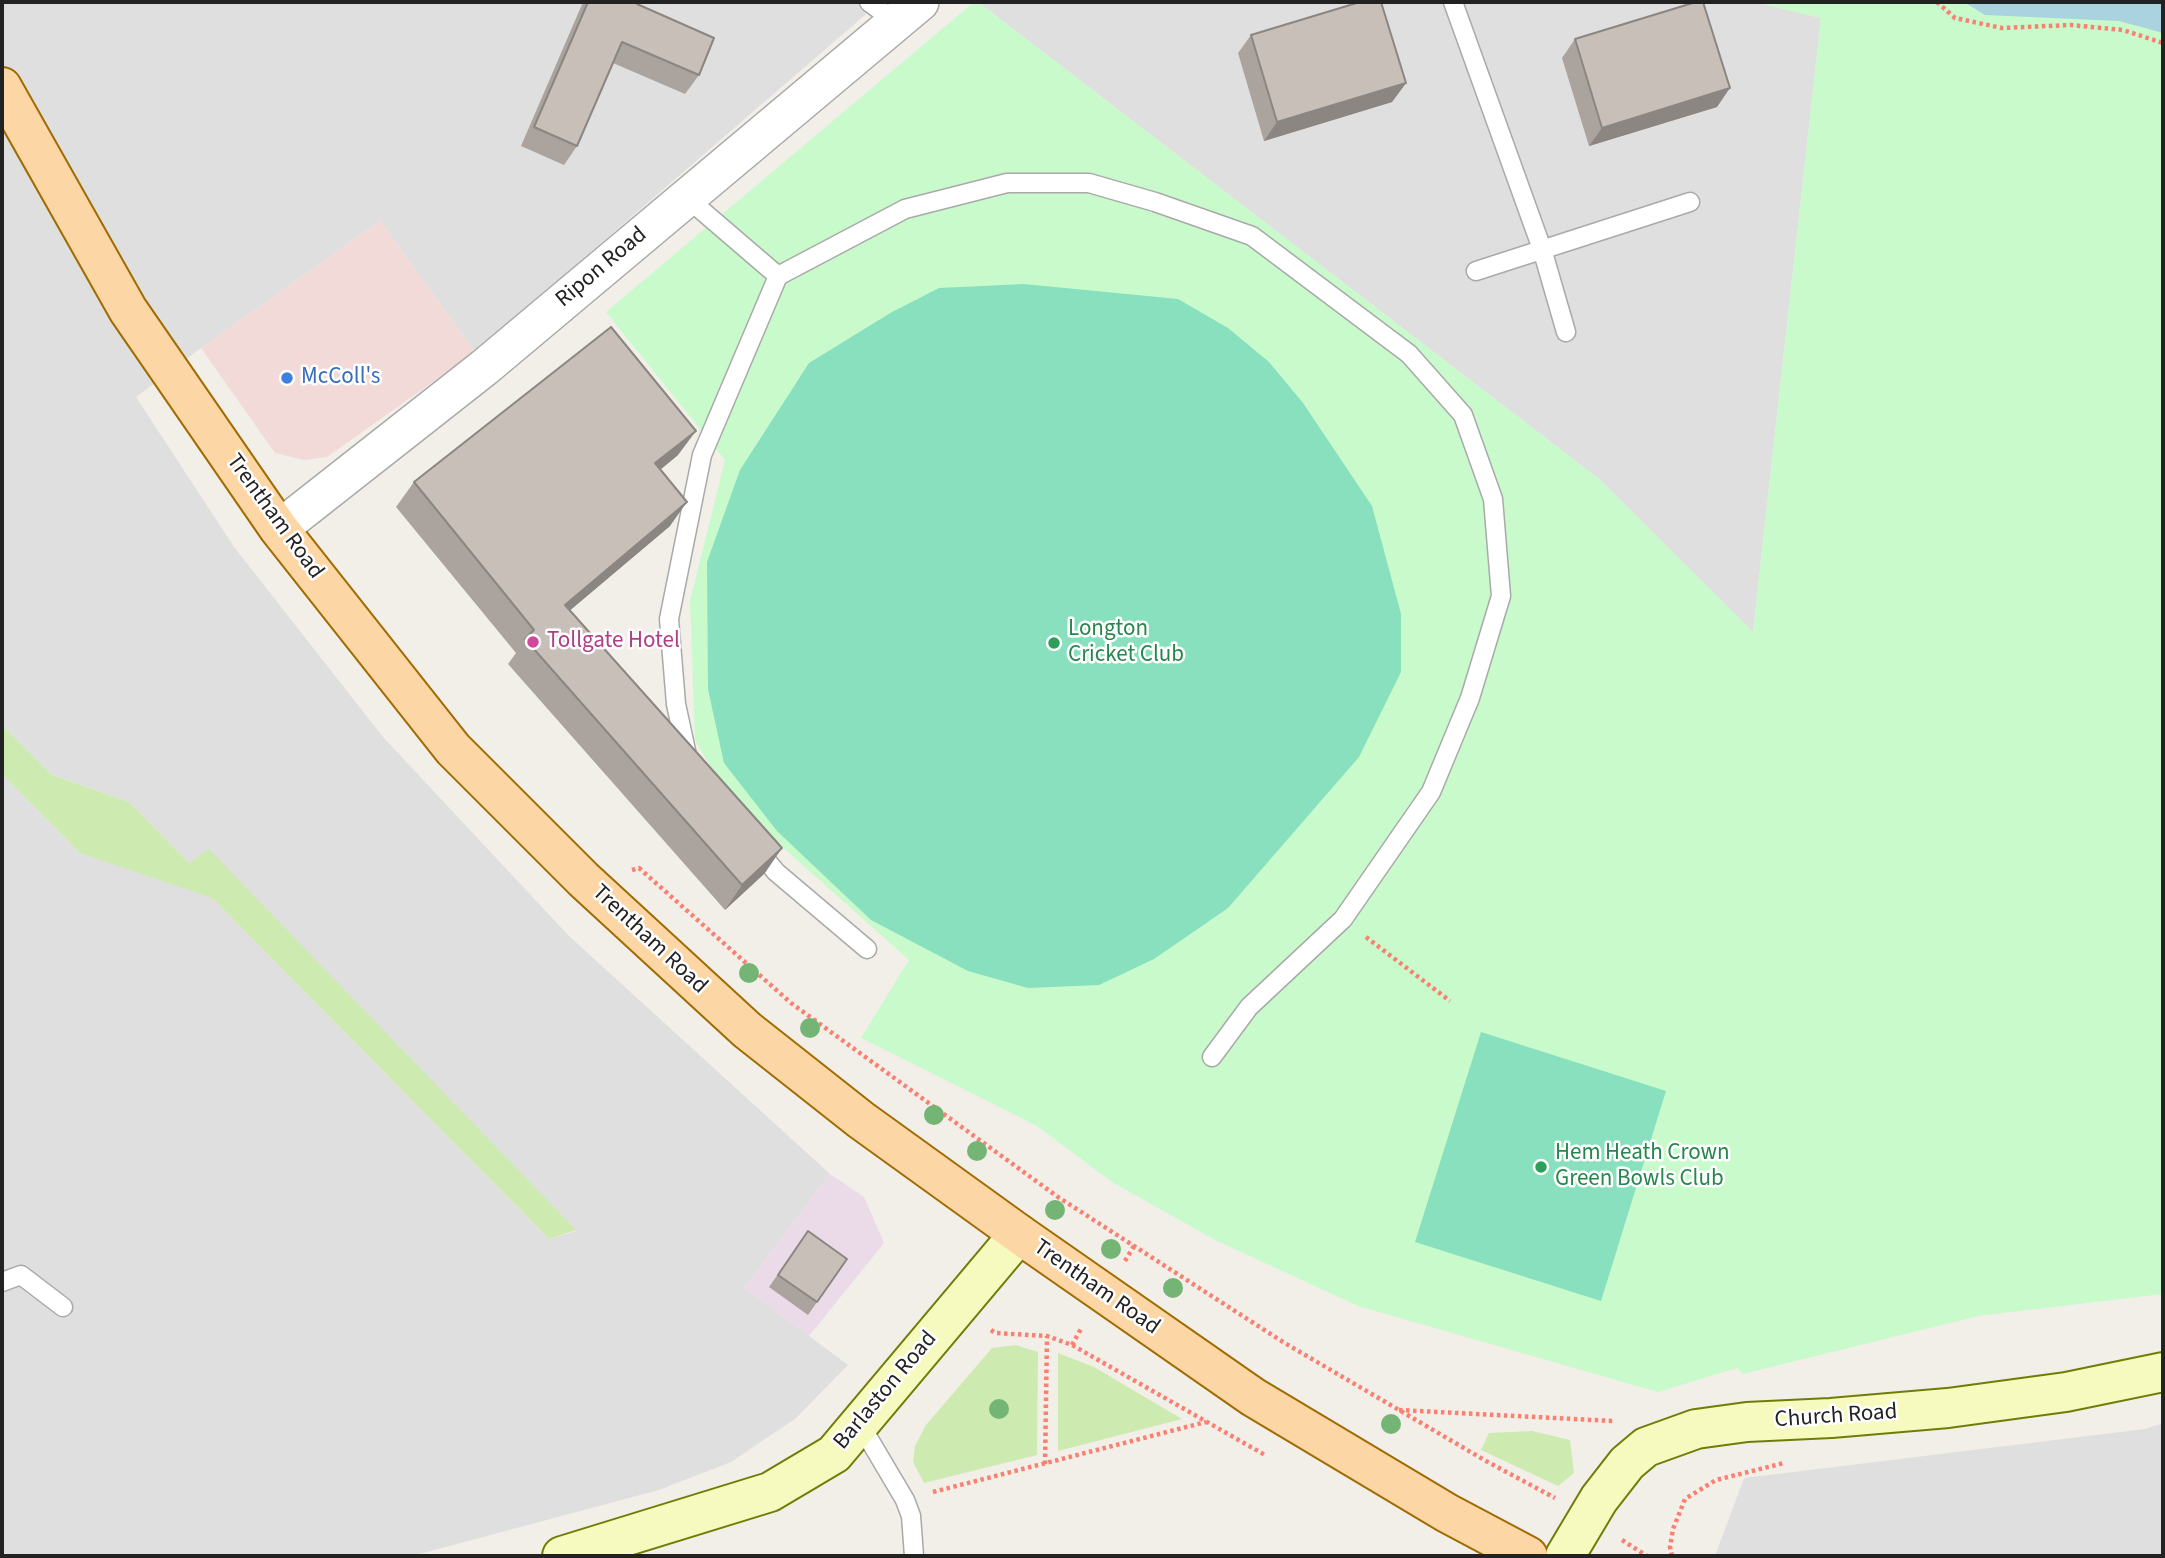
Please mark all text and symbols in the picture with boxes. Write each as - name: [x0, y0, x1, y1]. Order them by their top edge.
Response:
- street label: Ripon Road: [551, 222, 653, 314]
- place label: McColl's: [301, 364, 380, 392]
- marker: McColl's: [279, 370, 295, 386]
- street label: Trentham Road: [219, 449, 329, 585]
- place label: Longton Cricket Club: [1068, 616, 1184, 670]
- place label: Tollgate Hotel: [547, 628, 680, 656]
- marker: Tollgate Hotel: [525, 634, 541, 650]
- marker: Longton Cricket Club: [1046, 635, 1062, 651]
- street label: Trentham Road: [586, 879, 712, 1001]
- place label: Hem Heath Crown Green Bowls Club: [1555, 1140, 1730, 1194]
- marker: Hem Heath Crown Green Bowls Club: [1533, 1159, 1549, 1175]
- street label: Trentham Road: [1028, 1234, 1164, 1342]
- street label: Barlaston Road: [828, 1326, 944, 1456]
- street label: Church Road: [1774, 1399, 1898, 1435]

